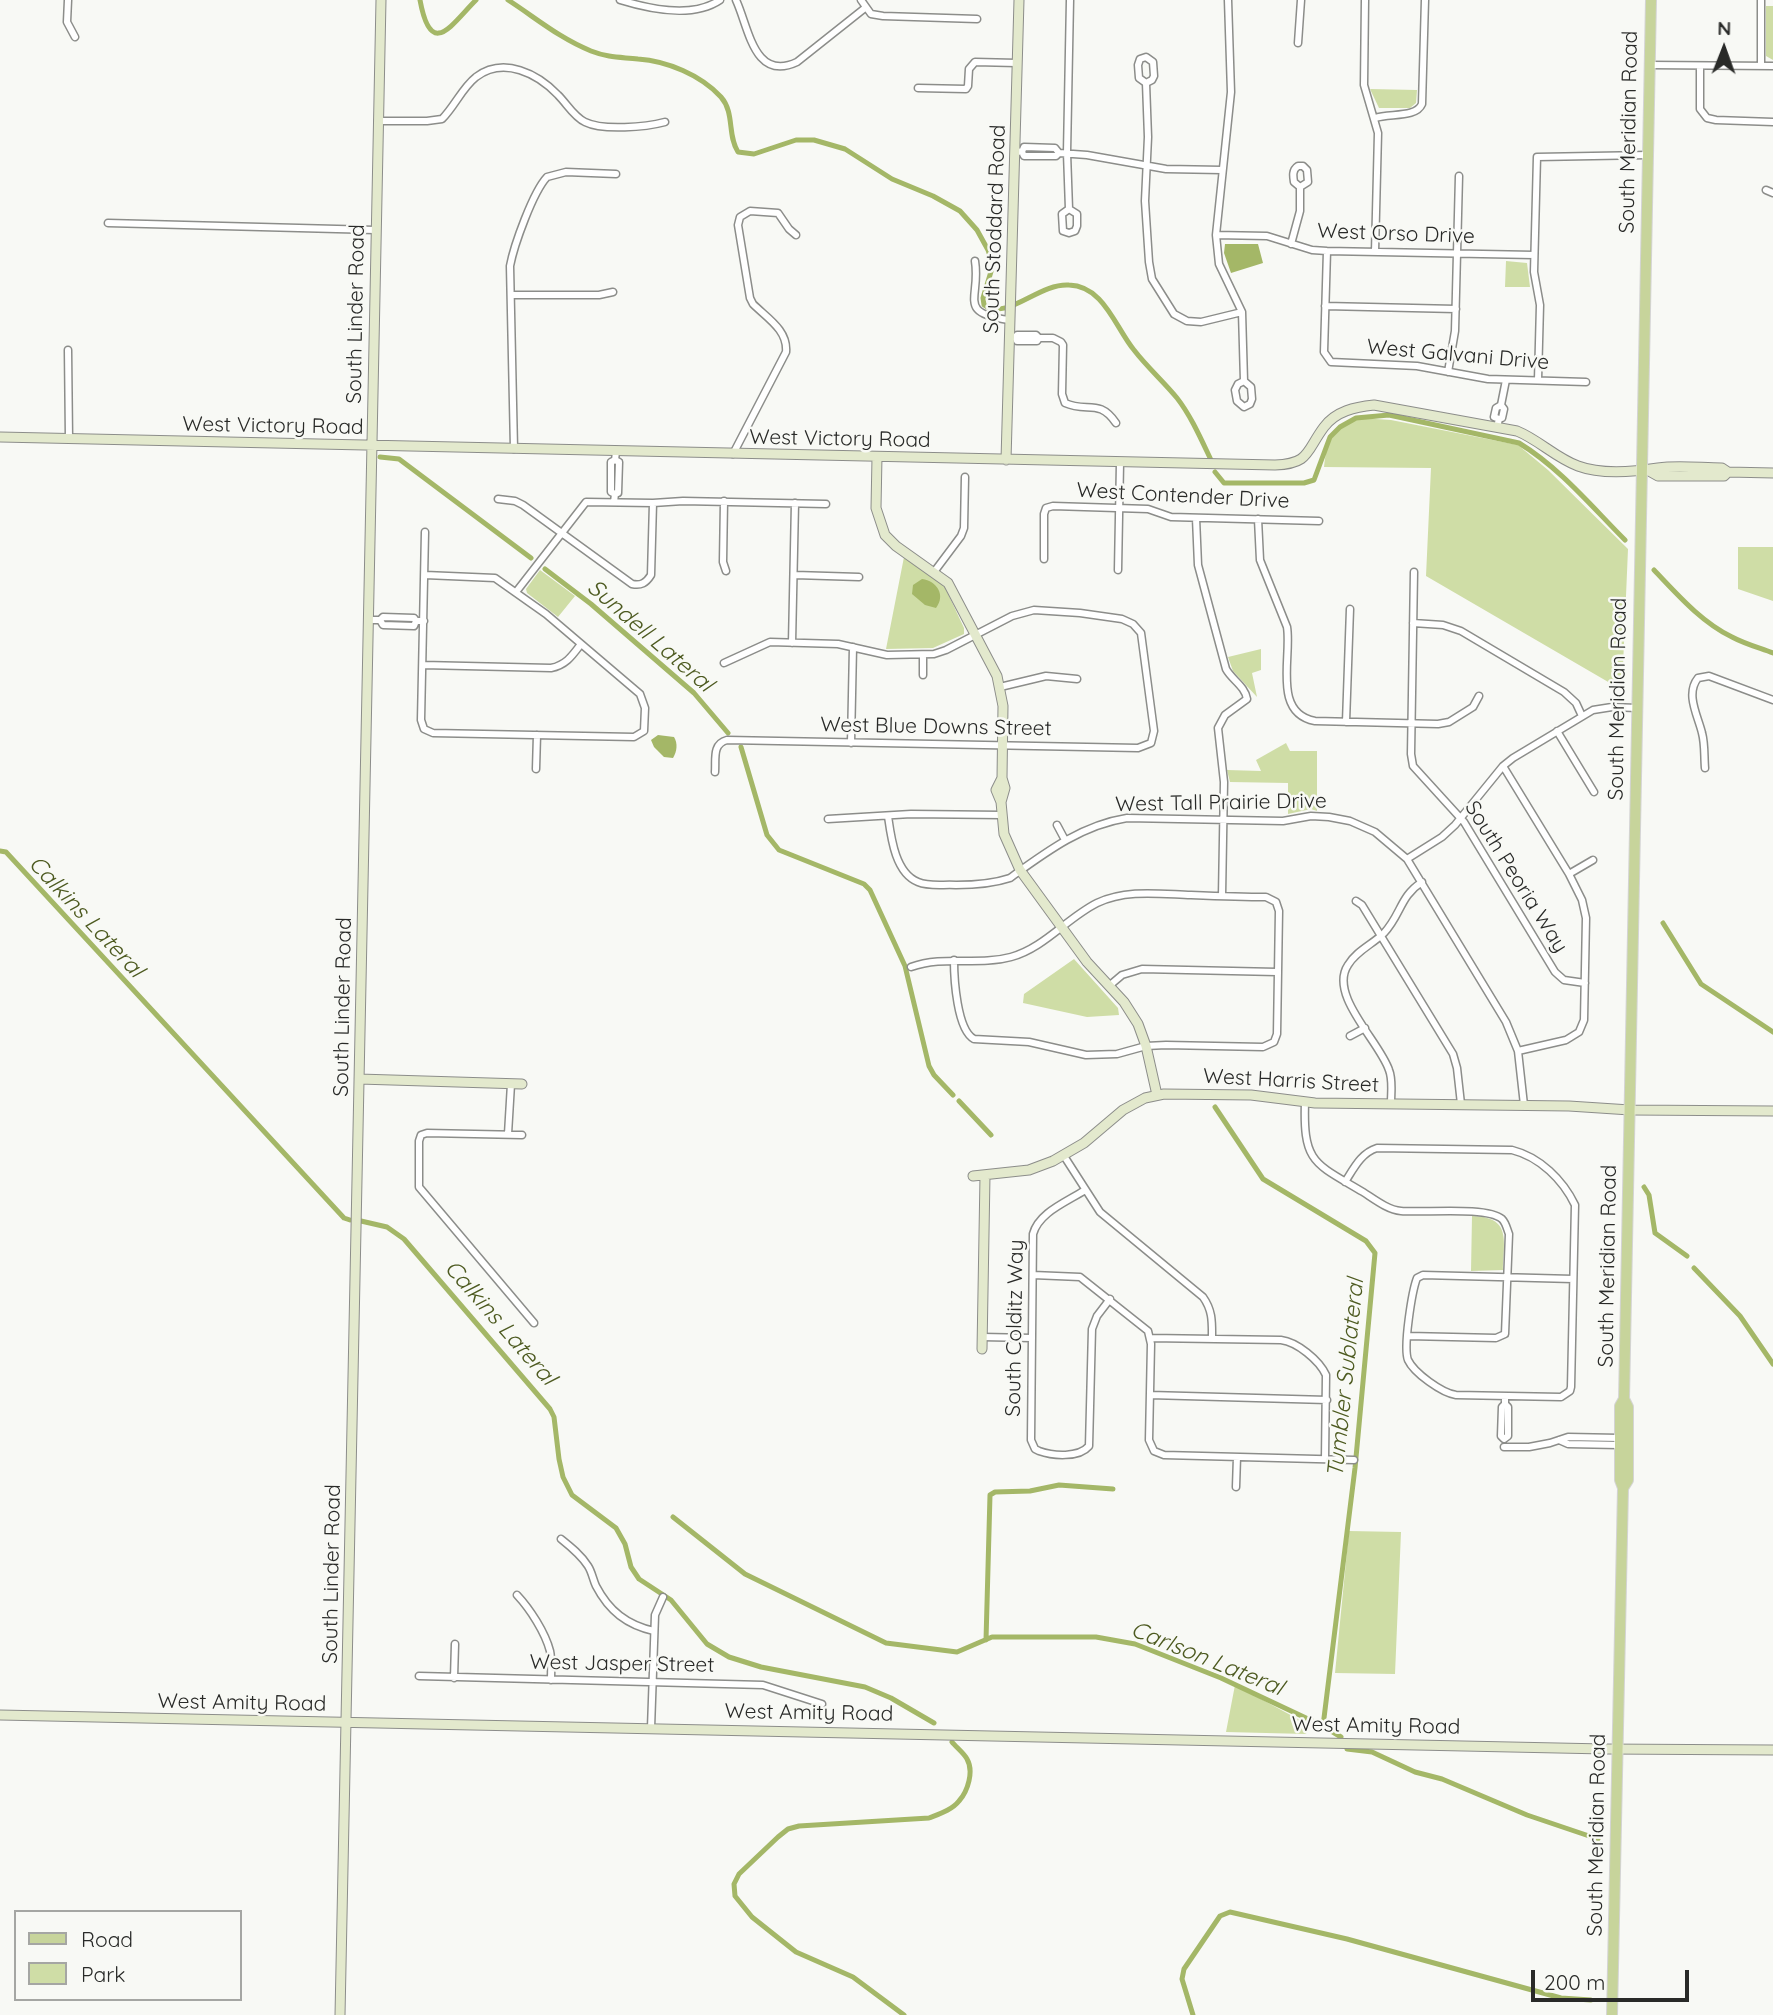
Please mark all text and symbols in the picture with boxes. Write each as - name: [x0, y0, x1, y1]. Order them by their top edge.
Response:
- north arrow: [1689, 14, 1759, 84]
- text: N: [1717, 16, 1732, 40]
- street label: South Meridian Road: [1615, 30, 1643, 234]
- street label: South Stoddard Road: [979, 124, 1011, 334]
- street label: West Orso Drive: [1317, 219, 1475, 249]
- street label: South Linder Road: [342, 224, 370, 404]
- street label: West Galvani Drive: [1366, 334, 1550, 376]
- street label: West Victory Road: [182, 412, 364, 440]
- street label: West Victory Road: [749, 425, 931, 453]
- street label: West Contender Drive: [1076, 478, 1290, 514]
- water label: Sundell Lateral: [581, 574, 719, 698]
- street label: South Meridian Road: [1604, 597, 1632, 801]
- street label: West Blue Downs Street: [820, 712, 1052, 742]
- street label: West Tall Prairie Drive: [1115, 789, 1327, 817]
- street label: South Peoria Way: [1459, 797, 1573, 957]
- water label: Calkins Lateral: [23, 850, 149, 984]
- street label: South Linder Road: [329, 917, 357, 1097]
- street label: West Harris Street: [1202, 1064, 1380, 1098]
- street label: South Meridian Road: [1594, 1164, 1622, 1368]
- street label: South Colditz Way: [1001, 1239, 1029, 1417]
- water label: Calkins Lateral: [438, 1255, 562, 1391]
- water label: Tumbler Sublateral: [1322, 1277, 1370, 1479]
- street label: South Linder Road: [318, 1484, 346, 1664]
- water label: Carlson Lateral: [1127, 1616, 1287, 1702]
- street label: West Jasper Street: [529, 1650, 715, 1678]
- street label: West Amity Road: [157, 1689, 327, 1717]
- street label: West Amity Road: [724, 1699, 894, 1727]
- street label: West Amity Road: [1291, 1712, 1461, 1740]
- street label: South Meridian Road: [1583, 1733, 1611, 1937]
- legend: [14, 1910, 242, 2001]
- text: Road: [81, 1926, 133, 1952]
- scale bar: [1535, 1955, 1692, 1999]
- text: Park: [81, 1961, 125, 1987]
- text: 200 m: [1544, 1969, 1606, 1995]

